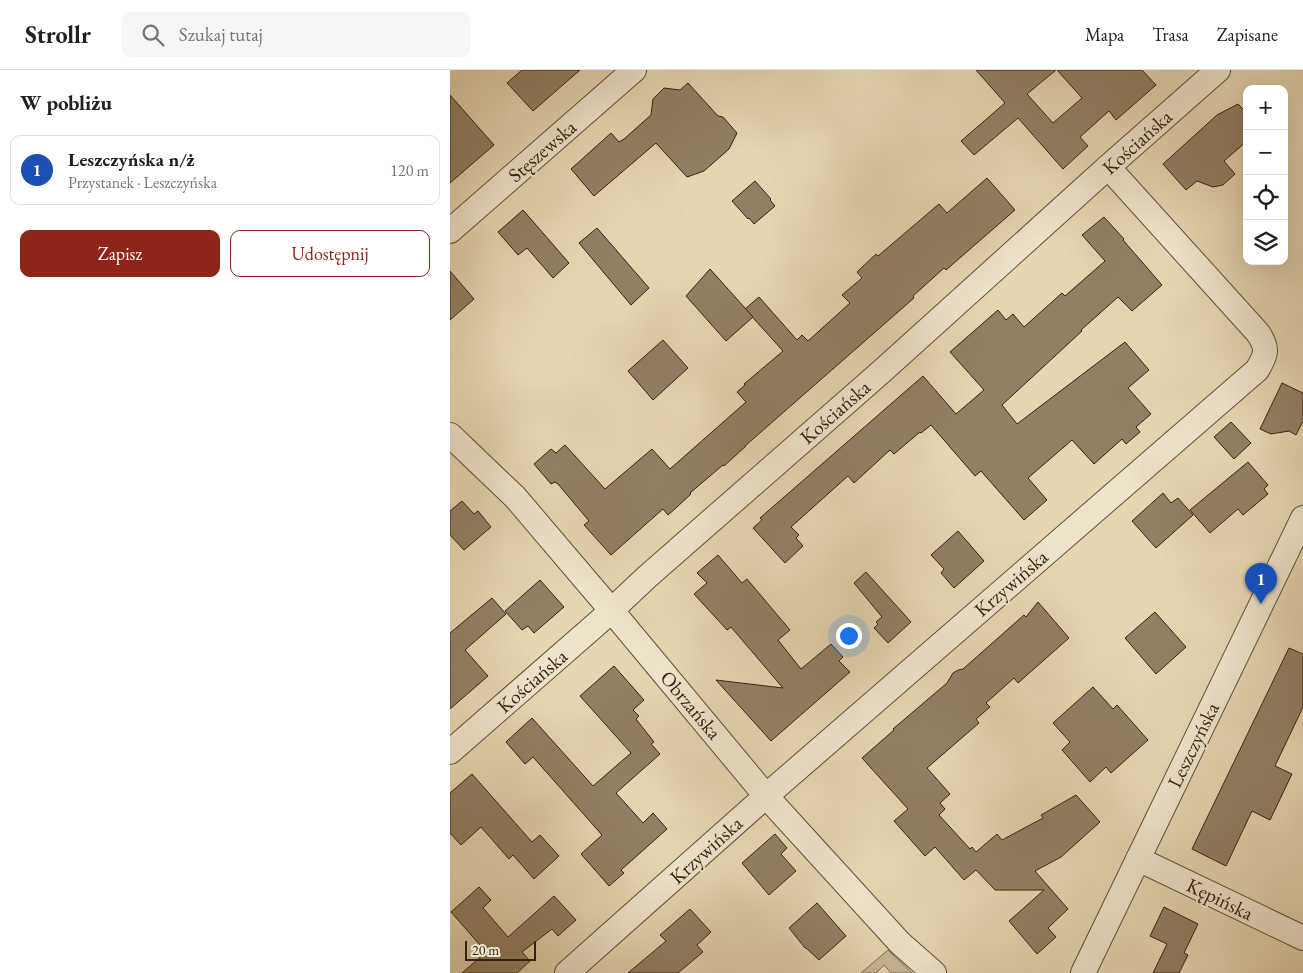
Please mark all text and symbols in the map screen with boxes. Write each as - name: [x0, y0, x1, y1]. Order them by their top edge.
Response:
- search box: [121, 12, 471, 57]
- text: Strollr: [25, 19, 91, 50]
- icon: search: [139, 21, 167, 49]
- text: Szukaj tutaj: [179, 22, 263, 47]
- text: Mapa: [1085, 23, 1124, 46]
- text: Trasa: [1152, 23, 1189, 46]
- text: Zapisane: [1217, 23, 1278, 46]
- map controls: [1243, 85, 1288, 265]
- button: +: [1243, 85, 1288, 130]
- text: W pobliżu: [20, 89, 112, 116]
- street label: Kościańska: [1097, 104, 1177, 180]
- street label: Stęszewska: [502, 114, 582, 188]
- button: −: [1243, 130, 1288, 175]
- text: Leszczyńska n/ż: [68, 147, 195, 172]
- text: 1: [33, 160, 41, 181]
- text: 120 m: [390, 160, 429, 181]
- text: Przystanek · Leszczyńska: [68, 172, 217, 193]
- button: locate: [1243, 175, 1288, 220]
- button: layers: [1243, 220, 1288, 265]
- button: Zapisz: [20, 230, 220, 277]
- button: Udostępnij: [230, 230, 430, 277]
- street label: Kościańska: [794, 374, 876, 450]
- street label: Krzywińska: [969, 544, 1053, 622]
- pin: 1: [1245, 563, 1277, 604]
- your location: [836, 623, 862, 649]
- street label: Kościańska: [491, 643, 573, 719]
- street label: Obrzańska: [655, 665, 727, 745]
- street label: Leszczyńska: [1161, 698, 1225, 792]
- street label: Krzywińska: [664, 810, 748, 890]
- street label: Kępińska: [1182, 872, 1258, 926]
- scale bar: [465, 938, 536, 961]
- text: 20 m: [472, 941, 499, 959]

